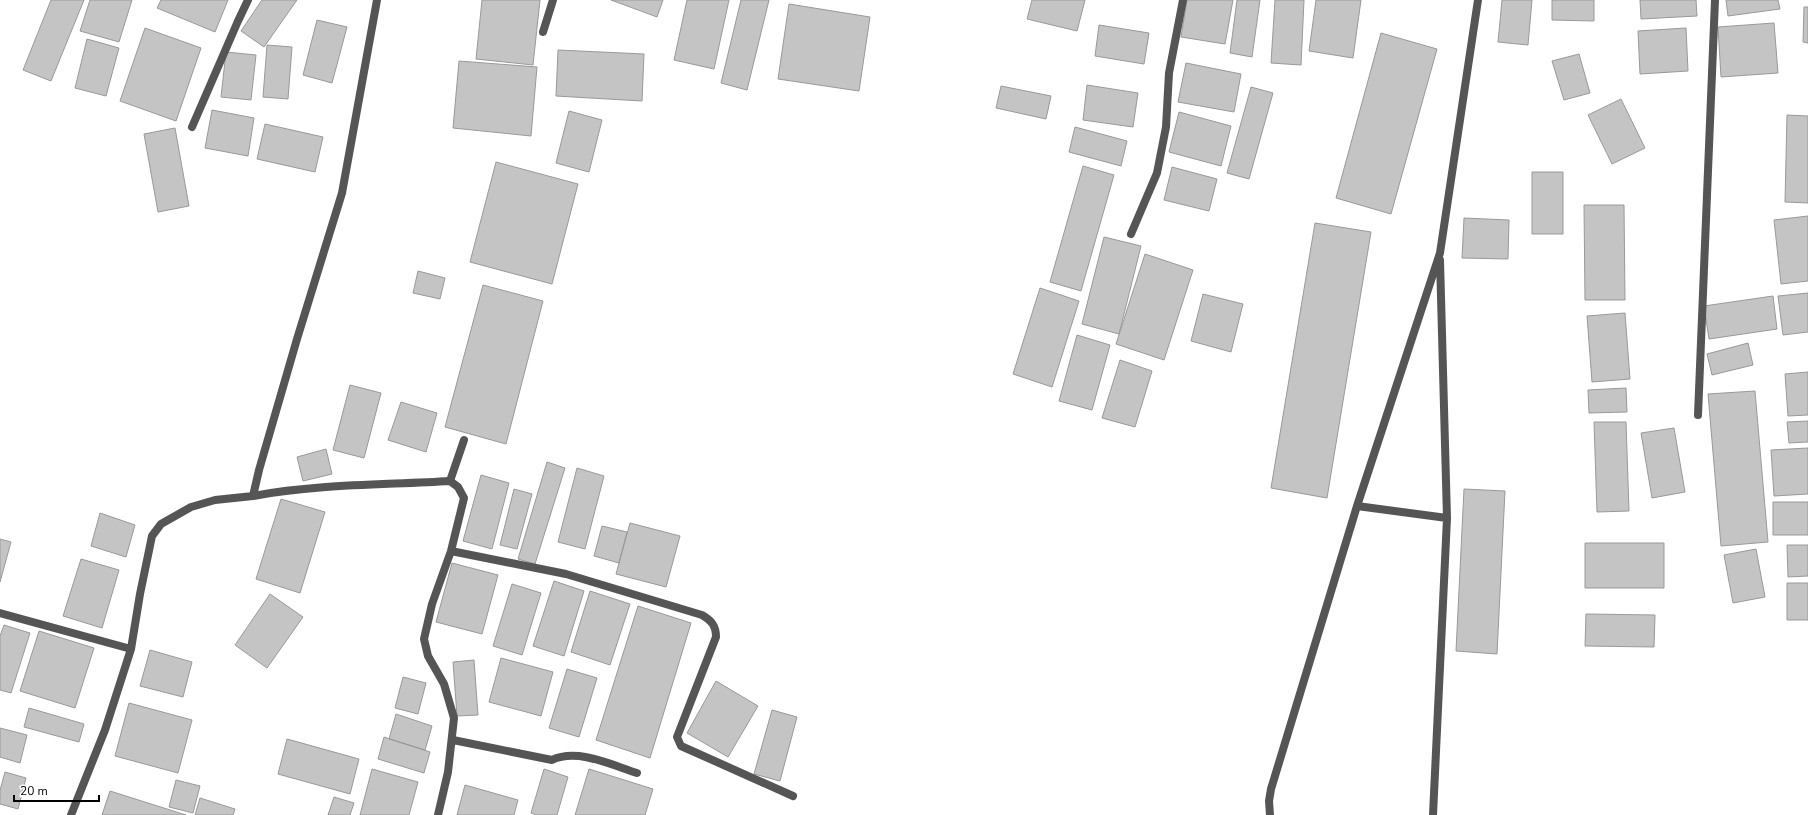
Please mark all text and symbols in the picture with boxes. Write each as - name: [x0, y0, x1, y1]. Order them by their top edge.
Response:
- scale bar: [14, 777, 99, 803]
- text: 20 m: [20, 783, 48, 799]

